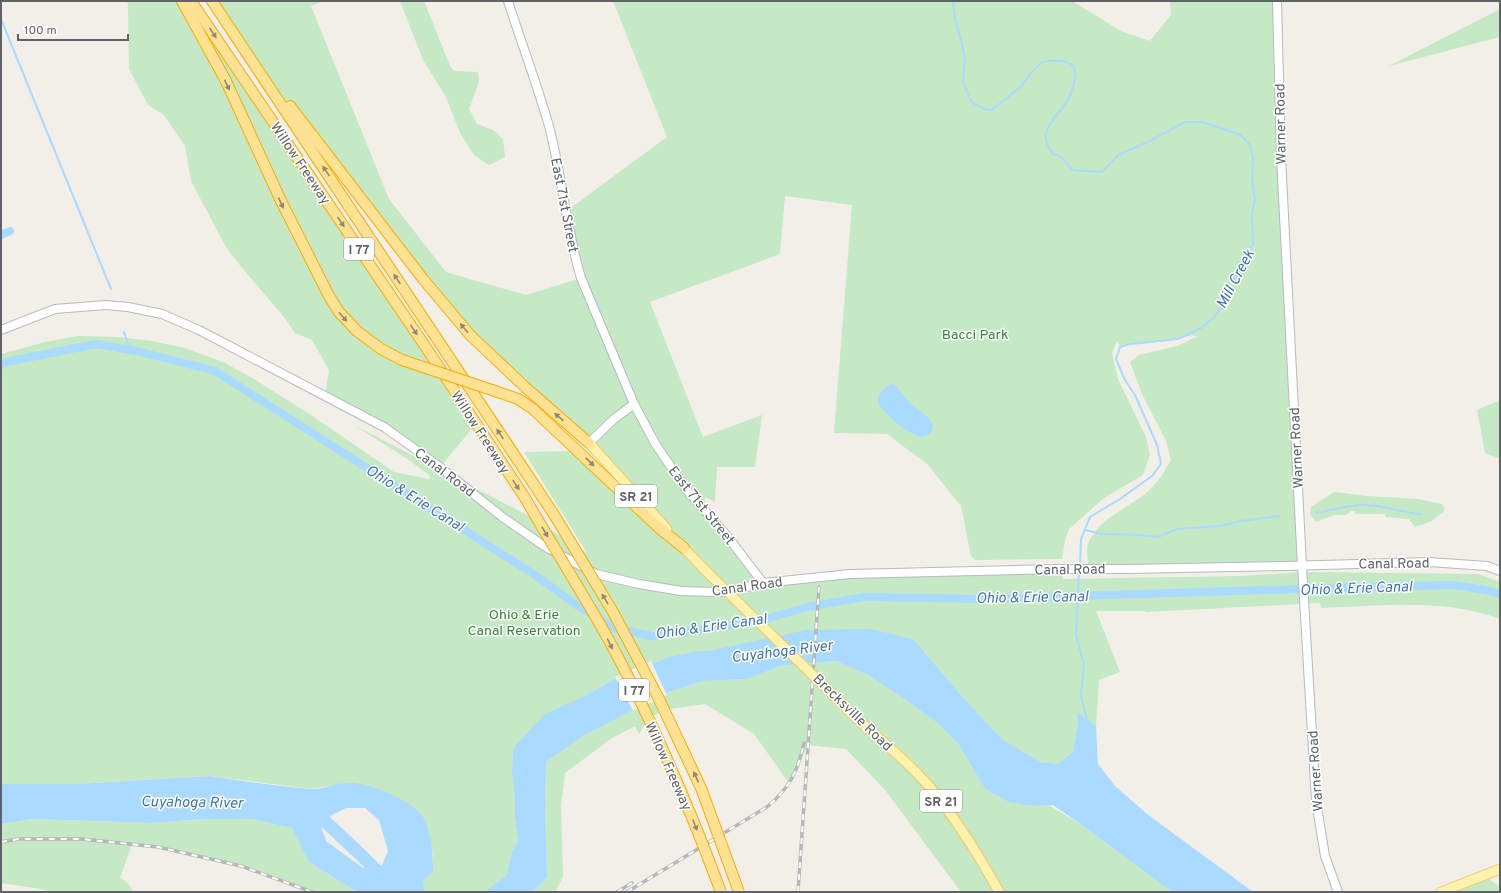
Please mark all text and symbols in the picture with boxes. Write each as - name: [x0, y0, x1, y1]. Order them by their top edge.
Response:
- scale bar: [18, 16, 128, 42]
- text: 100 m: [24, 23, 57, 39]
- one-way arrow: [209, 28, 217, 38]
- one-way arrow: [224, 79, 230, 90]
- street label: Warner Road: [1272, 83, 1291, 165]
- street label: Willow Freeway: [266, 120, 333, 208]
- street label: East 71st Street: [546, 156, 581, 254]
- one-way arrow: [322, 165, 329, 177]
- one-way arrow: [278, 197, 284, 208]
- one-way arrow: [337, 217, 345, 227]
- road number: I 77: [344, 238, 374, 260]
- water label: Mill Creek: [1213, 247, 1260, 312]
- one-way arrow: [394, 273, 401, 285]
- one-way arrow: [339, 311, 348, 322]
- one-way arrow: [460, 323, 469, 334]
- one-way arrow: [410, 325, 418, 335]
- park label: Bacci Park: [942, 327, 1008, 344]
- street label: Willow Freeway: [447, 388, 513, 477]
- street label: Warner Road: [1287, 407, 1308, 489]
- one-way arrow: [554, 413, 564, 422]
- one-way arrow: [497, 428, 504, 440]
- street label: Canal Road: [411, 445, 478, 501]
- one-way arrow: [585, 457, 595, 466]
- water label: Ohio & Erie Canal: [362, 461, 468, 538]
- street label: East 71st Street: [664, 463, 738, 549]
- one-way arrow: [512, 480, 520, 490]
- road number: SR 21: [615, 485, 657, 507]
- one-way arrow: [541, 526, 548, 538]
- street label: Canal Road: [1358, 555, 1430, 574]
- street label: Canal Road: [1034, 561, 1106, 580]
- street label: Canal Road: [711, 574, 784, 601]
- water label: Ohio & Erie Canal: [1300, 578, 1414, 601]
- water label: Ohio & Erie Canal: [976, 588, 1090, 609]
- one-way arrow: [601, 593, 608, 605]
- park label: Ohio & Erie Canal Reservation: [467, 607, 581, 640]
- water label: Ohio & Erie Canal: [654, 610, 769, 645]
- water label: Cuyahoga River: [730, 637, 835, 668]
- one-way arrow: [607, 638, 614, 650]
- street label: Brecksville Road: [809, 671, 895, 755]
- road number: I 77: [619, 679, 649, 701]
- street label: Willow Freeway: [640, 720, 695, 814]
- street label: Warner Road: [1305, 730, 1328, 812]
- one-way arrow: [693, 771, 699, 783]
- road number: SR 21: [920, 790, 962, 812]
- water label: Cuyahoga River: [141, 793, 244, 814]
- one-way arrow: [693, 819, 699, 831]

